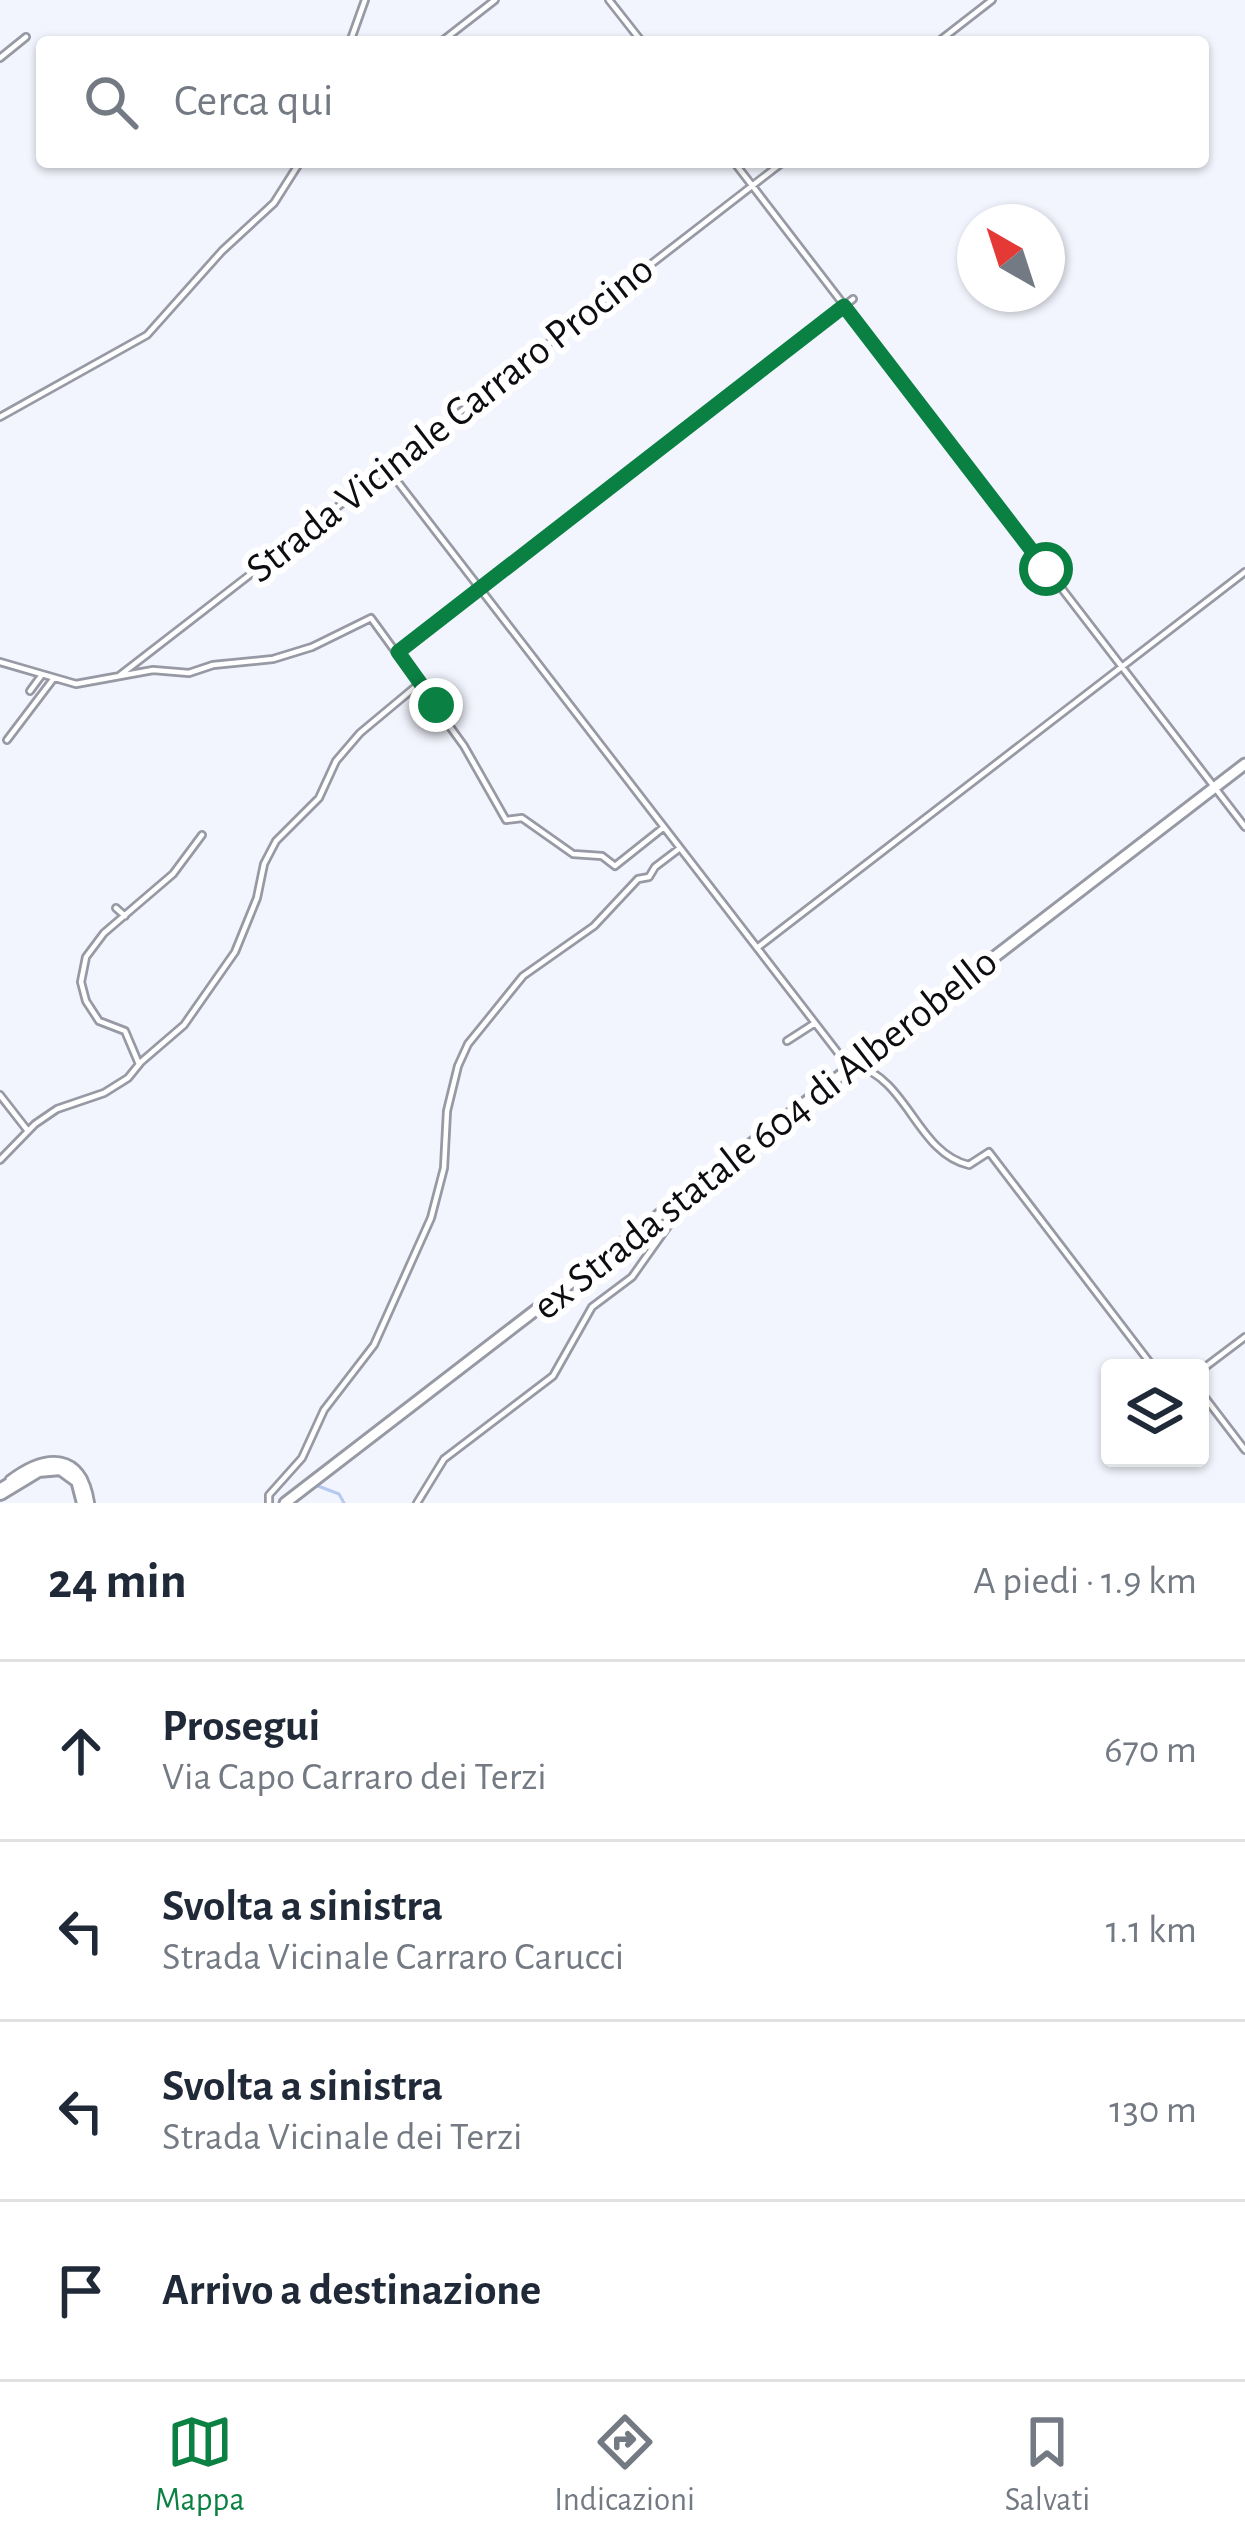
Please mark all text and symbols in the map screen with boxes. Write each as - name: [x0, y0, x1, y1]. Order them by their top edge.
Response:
- search box: [36, 36, 1209, 168]
- icon: search: [78, 69, 144, 135]
- text: Cerca qui: [174, 79, 334, 124]
- north arrow: [957, 204, 1065, 312]
- street label: Strada Vicinale Carraro Procino: [239, 247, 661, 591]
- route start: [1019, 542, 1073, 596]
- route end: [409, 678, 463, 732]
- street label: ex Strada statale 604 di Alberobello: [525, 940, 1005, 1328]
- map controls: [1101, 1359, 1209, 1467]
- button: layers: [1101, 1359, 1209, 1467]
- text: 24 min: [48, 1556, 187, 1607]
- text: A piedi · 1.9 km: [973, 1562, 1197, 1601]
- text: Prosegui: [162, 1704, 320, 1749]
- icon: ahead: [48, 1718, 114, 1784]
- text: 670 m: [1104, 1731, 1197, 1770]
- text: Via Capo Carraro dei Terzi: [162, 1758, 547, 1797]
- text: Svolta a sinistra: [162, 1884, 443, 1929]
- icon: left: [48, 1898, 114, 1964]
- text: 1.1 km: [1106, 1911, 1197, 1950]
- text: Strada Vicinale Carraro Carucci: [162, 1938, 624, 1977]
- text: Svolta a sinistra: [162, 2064, 443, 2109]
- icon: left: [48, 2078, 114, 2144]
- text: 130 m: [1109, 2091, 1197, 2130]
- text: Strada Vicinale dei Terzi: [162, 2118, 522, 2157]
- icon: arrive: [48, 2258, 114, 2324]
- text: Arrivo a destinazione: [162, 2268, 541, 2313]
- tab: Mappa: [155, 2409, 245, 2521]
- tab: Indicazioni: [554, 2409, 695, 2521]
- tab: Salvati: [1005, 2409, 1090, 2521]

